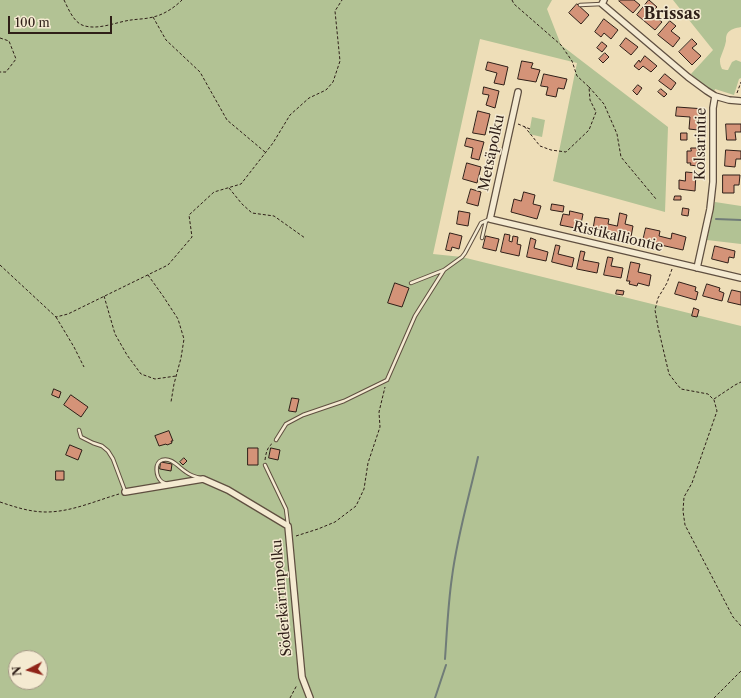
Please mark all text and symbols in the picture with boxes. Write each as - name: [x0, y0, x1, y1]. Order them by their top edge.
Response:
- district label: Brissas: [644, 4, 700, 24]
- scale bar: [10, 8, 114, 34]
- text: 100 m: [15, 15, 50, 30]
- street label: Kolsarintie: [692, 108, 710, 180]
- street label: Metsäpolku: [476, 113, 508, 193]
- street label: Ristikalliontie: [571, 218, 665, 256]
- street label: Söderkärrinpolku: [269, 539, 295, 657]
- north arrow: [8, 650, 48, 690]
- text: N: [10, 666, 25, 677]

